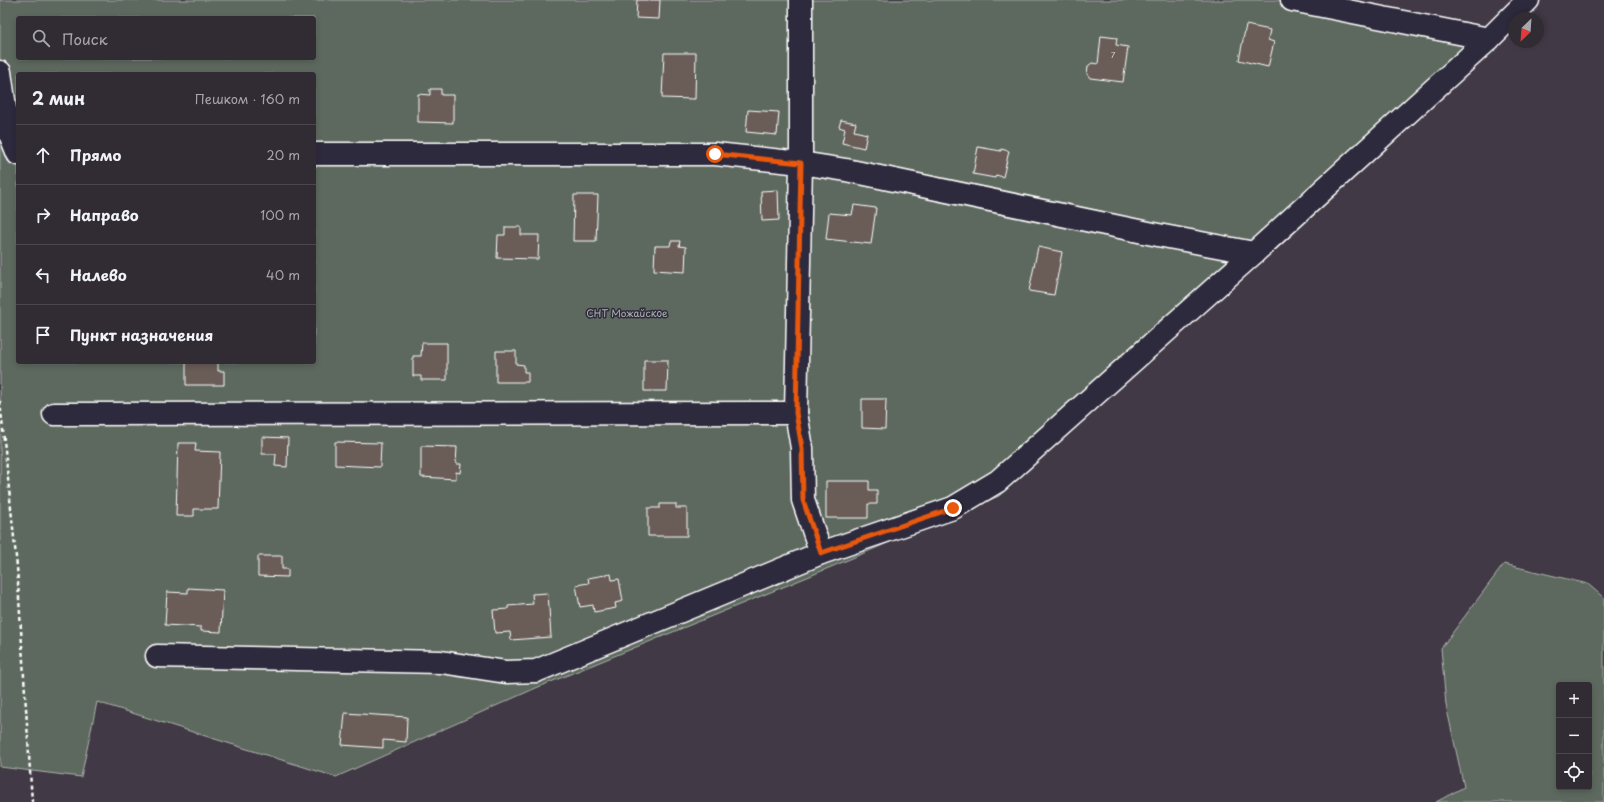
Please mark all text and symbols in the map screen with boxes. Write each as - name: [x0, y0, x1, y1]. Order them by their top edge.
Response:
- north arrow: [1508, 12, 1544, 48]
- search box: [16, 16, 316, 60]
- icon: search: [30, 27, 52, 49]
- text: Поиск: [62, 27, 108, 50]
- house number: 7: [1111, 49, 1116, 61]
- text: 2 мин: [32, 85, 85, 111]
- text: Пешком · 160 m: [195, 89, 300, 108]
- text: Прямо: [70, 143, 121, 166]
- icon: ahead: [32, 144, 54, 166]
- text: 20 m: [266, 145, 300, 164]
- route start: [706, 145, 724, 163]
- text: Направо: [70, 203, 139, 226]
- icon: right: [32, 204, 54, 226]
- text: 100 m: [260, 205, 300, 224]
- text: Налево: [70, 263, 127, 286]
- icon: left: [32, 264, 54, 286]
- text: 40 m: [266, 265, 300, 284]
- park label: СНТ Можайское: [586, 305, 668, 320]
- text: Пункт назначения: [70, 323, 213, 346]
- icon: arrive: [32, 324, 54, 346]
- route end: [944, 499, 962, 517]
- map controls: [1556, 682, 1592, 790]
- button: +: [1556, 682, 1592, 718]
- button: −: [1556, 718, 1592, 754]
- button: locate: [1556, 754, 1592, 790]

